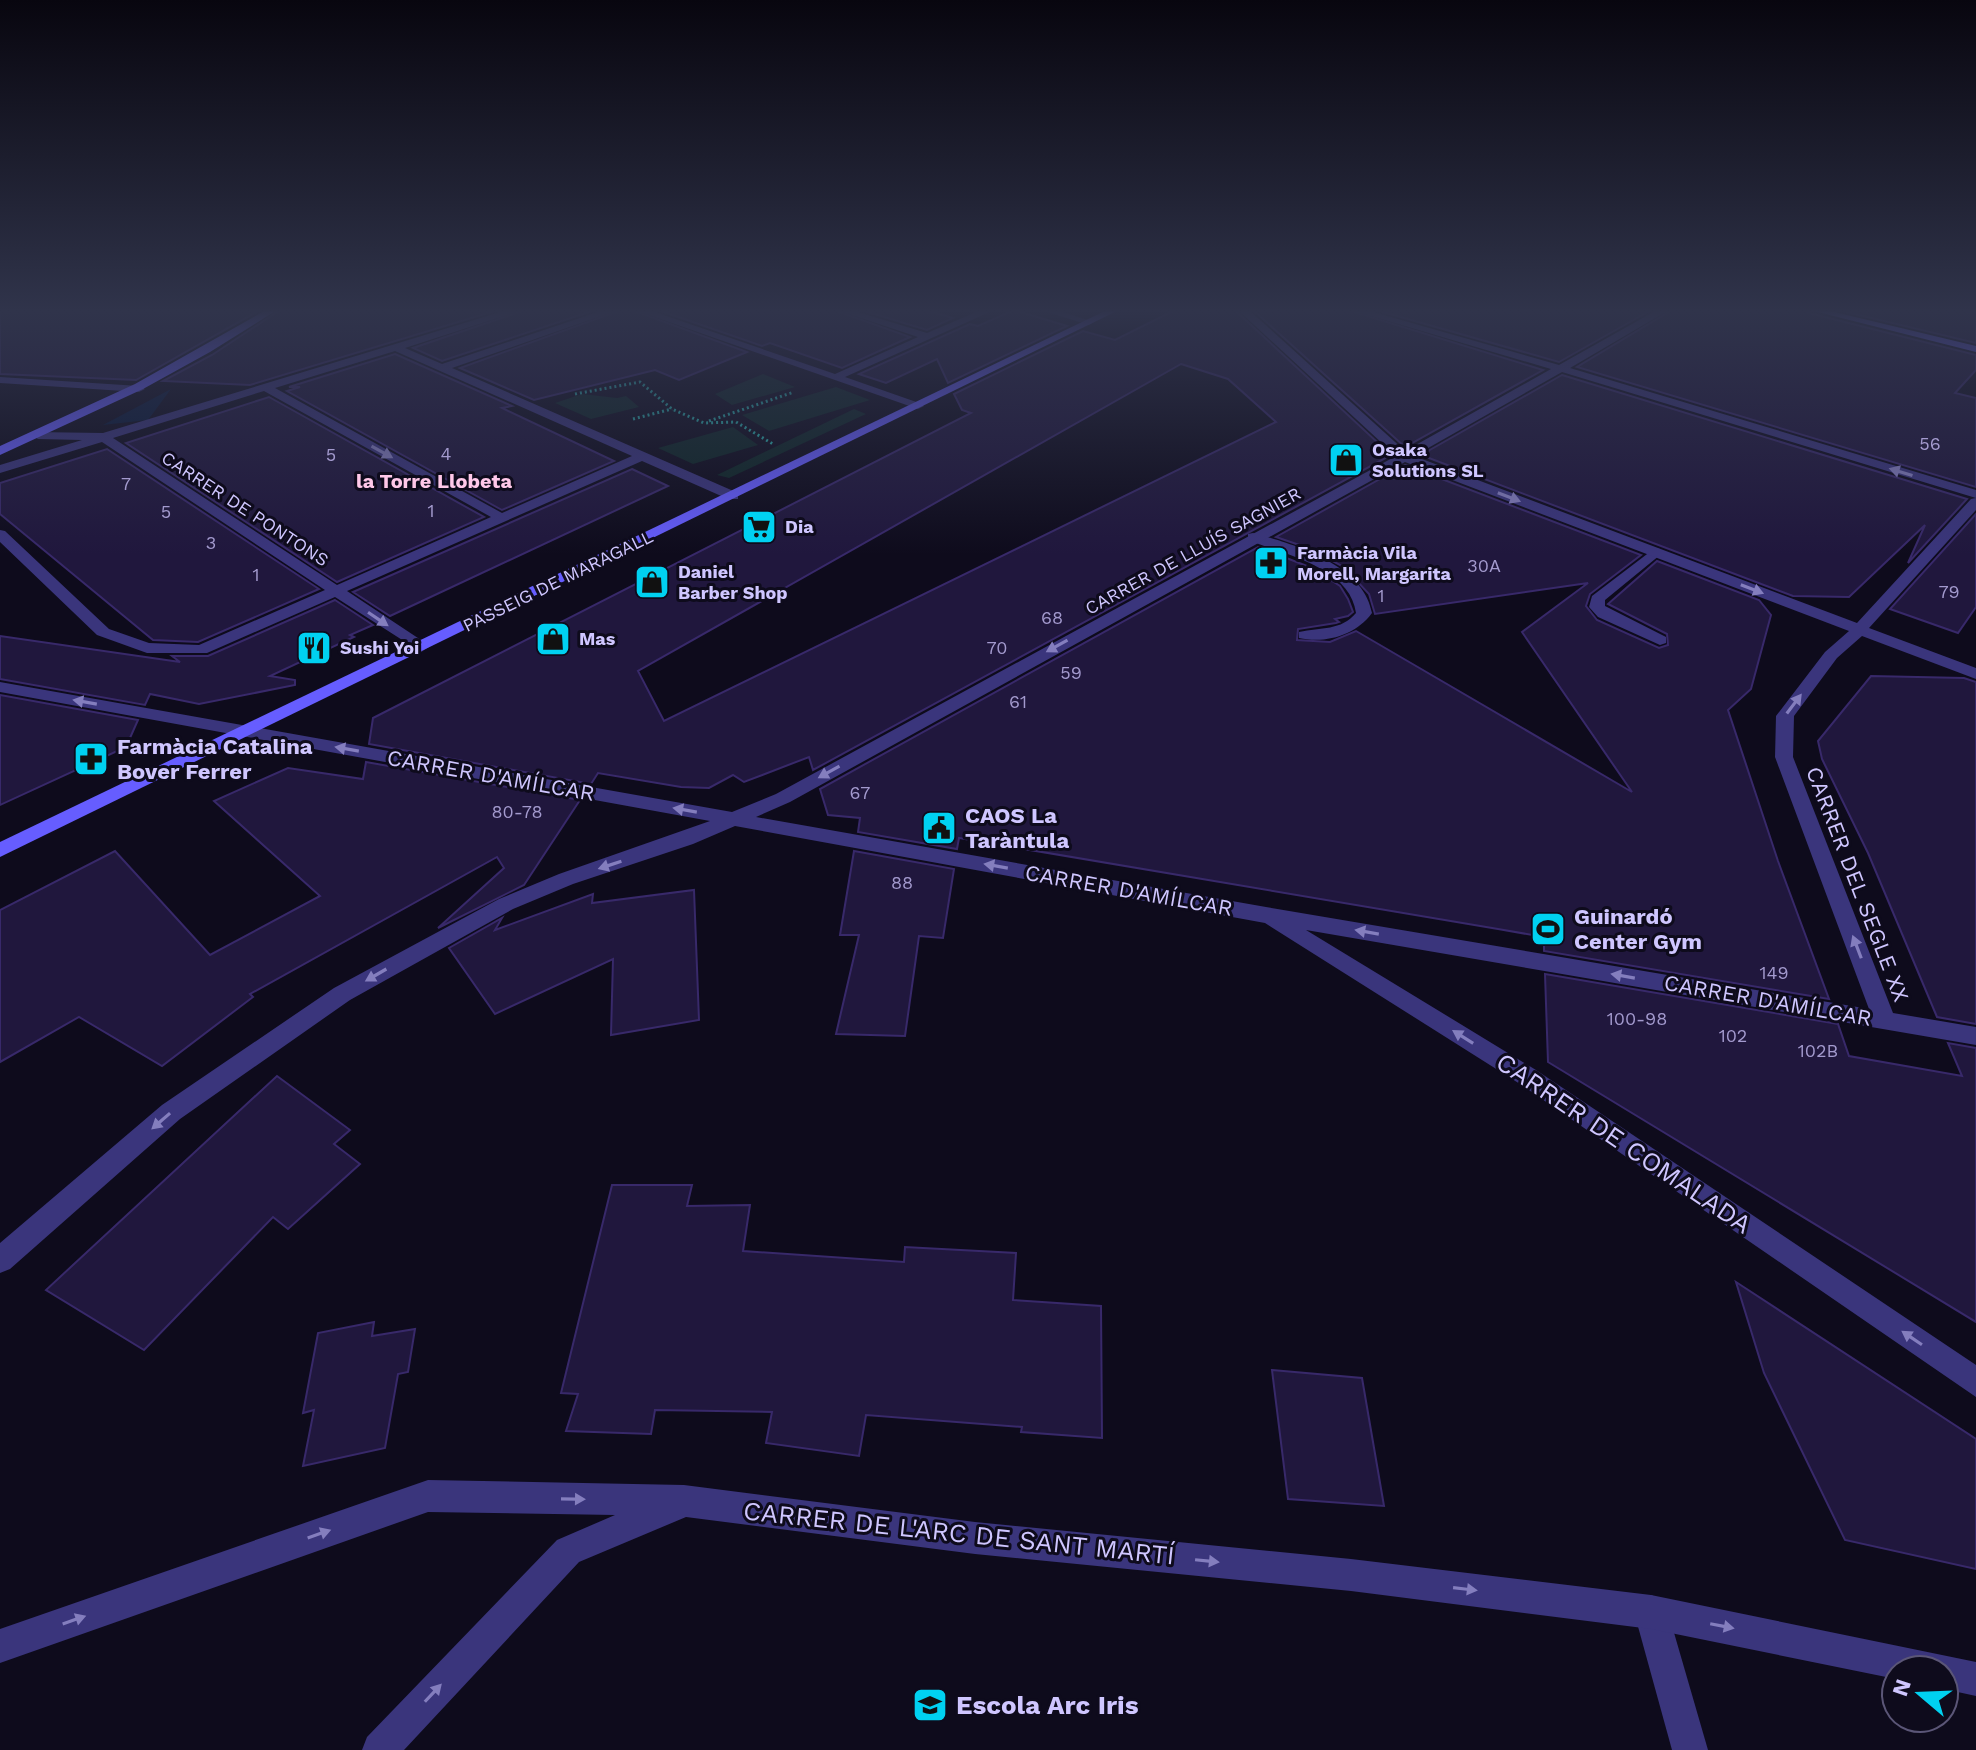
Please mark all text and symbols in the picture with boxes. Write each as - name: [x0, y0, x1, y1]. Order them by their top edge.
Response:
- house number: 56: [1919, 433, 1941, 454]
- place label: Osaka Solutions SL: [1372, 439, 1484, 481]
- shop icon: Osaka Solutions SL: [1327, 441, 1365, 479]
- house number: 4: [441, 443, 452, 464]
- house number: 5: [326, 444, 336, 465]
- one-way arrow: [370, 445, 393, 459]
- street label: CARRER DE PONTONS: [158, 447, 333, 570]
- one-way arrow: [1889, 465, 1913, 478]
- district label: la Torre Llobeta: [356, 469, 512, 493]
- house number: 7: [121, 473, 131, 494]
- street label: CARRER DE LLUÍS SAGNIER: [1081, 482, 1304, 619]
- one-way arrow: [1497, 491, 1521, 504]
- house number: 1: [427, 500, 435, 521]
- house number: 5: [161, 501, 171, 522]
- supermarket icon: Dia: [740, 508, 778, 546]
- place label: Dia: [785, 516, 814, 537]
- street label: PASSEIG DE MARAGALL: [459, 525, 656, 636]
- house number: 3: [206, 532, 216, 553]
- place label: Farmàcia Vila Morell, Margarita: [1297, 542, 1451, 584]
- pharmacy icon: Farmàcia Vila Morell, Margarita: [1252, 544, 1290, 582]
- house number: 30A: [1467, 555, 1501, 576]
- place label: Daniel Barber Shop: [678, 561, 788, 603]
- shop icon: Daniel Barber Shop: [633, 563, 671, 601]
- house number: 1: [252, 564, 260, 585]
- house number: 79: [1938, 581, 1960, 602]
- one-way arrow: [1740, 583, 1764, 596]
- house number: 1: [1377, 585, 1385, 606]
- house number: 68: [1041, 607, 1063, 628]
- one-way arrow: [368, 611, 389, 626]
- shop icon: Mas: [534, 620, 572, 658]
- place label: Mas: [579, 628, 616, 649]
- restaurant icon: Sushi Yoi: [295, 629, 333, 667]
- place label: Sushi Yoi: [340, 637, 419, 658]
- house number: 70: [987, 637, 1007, 658]
- one-way arrow: [1046, 639, 1068, 653]
- house number: 59: [1060, 662, 1082, 683]
- house number: 61: [1009, 691, 1027, 712]
- one-way arrow: [1786, 693, 1802, 715]
- one-way arrow: [72, 696, 97, 708]
- place label: Farmàcia Catalina Bover Ferrer: [117, 734, 313, 784]
- pharmacy icon: Farmàcia Catalina Bover Ferrer: [72, 740, 110, 778]
- one-way arrow: [334, 742, 359, 754]
- street label: CARRER D'AMÍLCAR: [385, 745, 597, 806]
- street label: CARRER DEL SEGLE XX: [1801, 763, 1914, 1005]
- one-way arrow: [818, 765, 841, 779]
- house number: 67: [850, 782, 870, 803]
- house number: 80-78: [491, 801, 543, 822]
- place label: CAOS La Taràntula: [965, 803, 1069, 853]
- one-way arrow: [673, 804, 698, 816]
- public building icon: CAOS La Taràntula: [920, 809, 958, 847]
- one-way arrow: [598, 859, 622, 872]
- one-way arrow: [984, 859, 1009, 871]
- street label: CARRER D'AMÍLCAR: [1023, 860, 1235, 921]
- house number: 88: [891, 872, 913, 893]
- place label: Guinardó Center Gym: [1574, 904, 1702, 954]
- sports icon: Guinardó Center Gym: [1529, 910, 1567, 948]
- one-way arrow: [1354, 925, 1379, 938]
- one-way arrow: [1850, 935, 1863, 959]
- house number: 149: [1759, 962, 1789, 983]
- one-way arrow: [364, 968, 387, 982]
- one-way arrow: [1610, 969, 1635, 981]
- street label: CARRER D'AMÍLCAR: [1662, 970, 1874, 1031]
- house number: 100-98: [1607, 1008, 1667, 1029]
- house number: 102: [1719, 1025, 1747, 1046]
- one-way arrow: [1452, 1030, 1474, 1044]
- house number: 102B: [1798, 1040, 1838, 1061]
- street label: CARRER DE COMALADA: [1491, 1046, 1757, 1240]
- one-way arrow: [151, 1112, 171, 1129]
- one-way arrow: [1901, 1331, 1922, 1346]
- one-way arrow: [561, 1493, 586, 1505]
- street label: CARRER DE L'ARC DE SANT MARTÍ: [742, 1495, 1176, 1571]
- one-way arrow: [307, 1528, 331, 1540]
- one-way arrow: [1194, 1554, 1219, 1567]
- one-way arrow: [1453, 1583, 1478, 1596]
- one-way arrow: [62, 1613, 86, 1626]
- one-way arrow: [1710, 1620, 1735, 1633]
- north arrow: [1880, 1654, 1960, 1734]
- text: N: [1887, 1676, 1916, 1699]
- one-way arrow: [424, 1684, 442, 1703]
- school or university icon: Escola Arc Iris: [911, 1686, 949, 1724]
- place label: Escola Arc Iris: [956, 1690, 1139, 1720]

